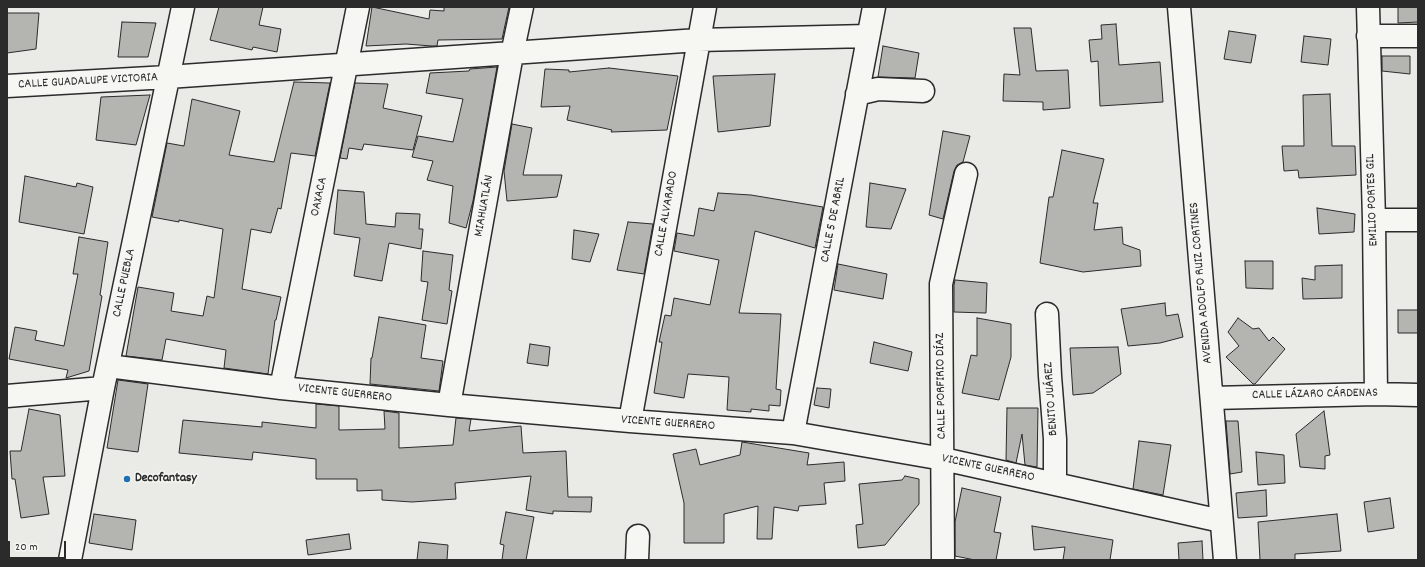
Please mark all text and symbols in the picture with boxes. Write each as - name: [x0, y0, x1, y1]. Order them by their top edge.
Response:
- street label: CALLE GUADALUPE VICTORIA: [18, 71, 158, 93]
- street label: EMILIO PORTES GIL: [1364, 153, 1382, 247]
- street label: CALLE ALVARADO: [652, 170, 682, 258]
- street label: MIAHUATLÁN: [472, 174, 498, 238]
- street label: OAXACA: [308, 176, 332, 218]
- street label: CALLE 5 DE ABRIL: [818, 176, 850, 264]
- street label: AVENIDA ADOLFO RUIZ CORTINES: [1187, 202, 1217, 364]
- street label: CALLE PUEBLA: [110, 247, 140, 319]
- street label: CALLE PORFIRIO DÍAZ: [933, 333, 951, 439]
- street label: BENITO JUÁREZ: [1042, 362, 1062, 436]
- street label: VICENTE GUERRERO: [297, 381, 393, 407]
- street label: CALLE LÁZARO CÁRDENAS: [1252, 386, 1378, 404]
- street label: VICENTE GUERRERO: [620, 413, 716, 435]
- street label: VICENTE GUERRERO: [940, 452, 1036, 486]
- place label: Decofantasy: [135, 471, 197, 487]
- marker: Decofantasy: [122, 474, 132, 484]
- scale bar: [10, 533, 68, 559]
- text: 20 m: [15, 539, 38, 556]

